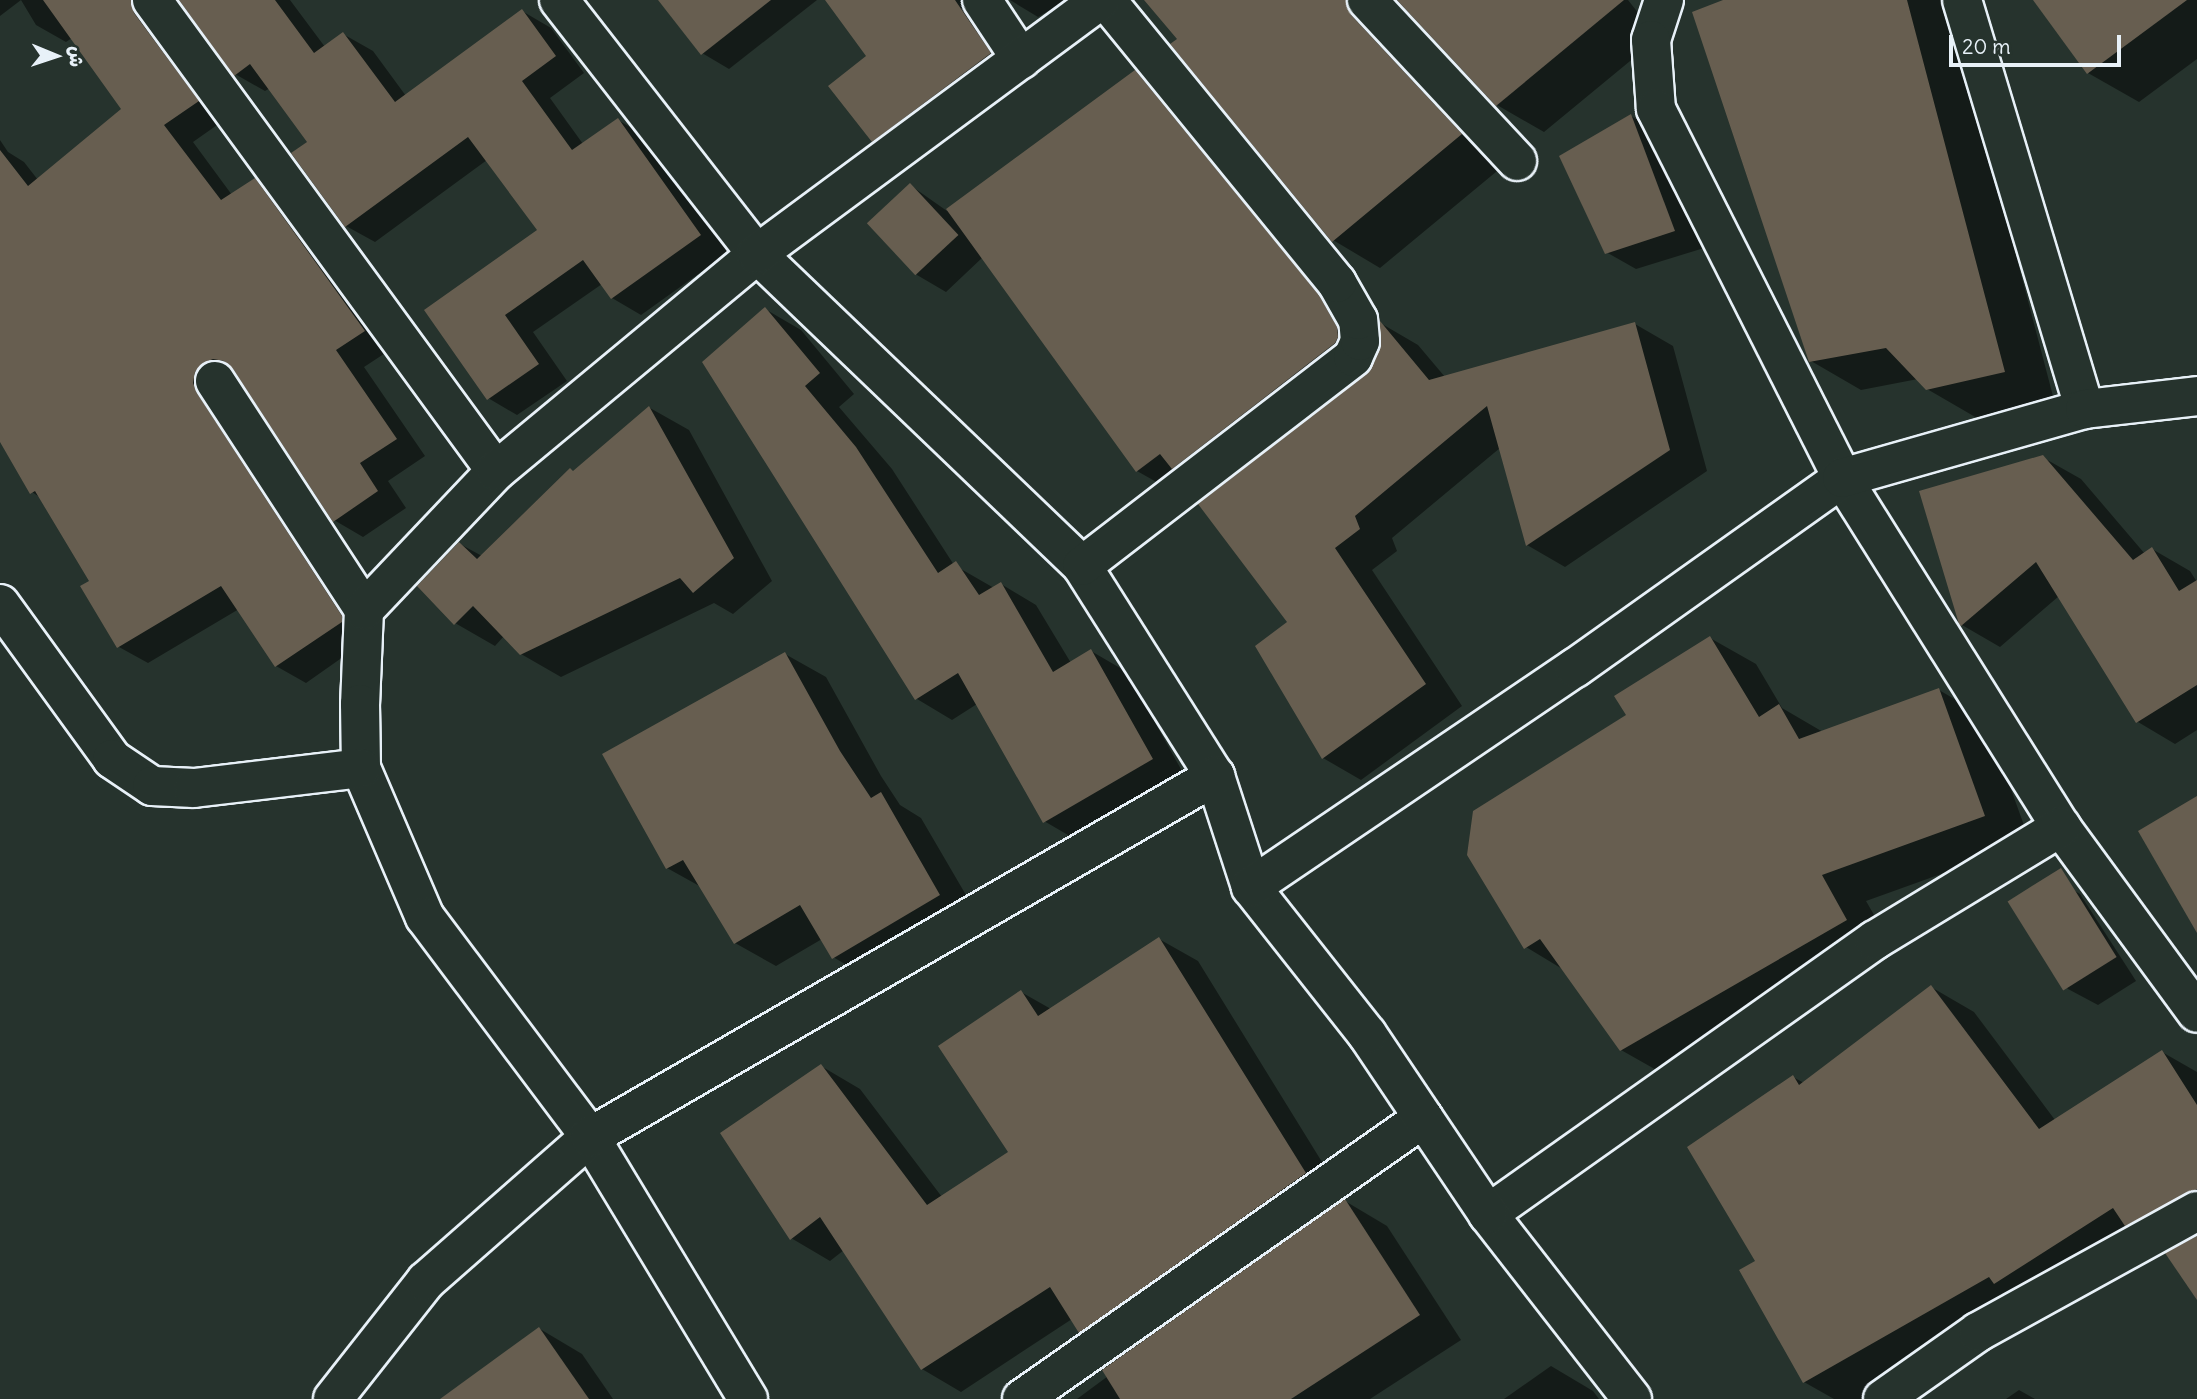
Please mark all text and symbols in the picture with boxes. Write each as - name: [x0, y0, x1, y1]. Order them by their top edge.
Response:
- north arrow: [21, 21, 91, 91]
- scale bar: [1952, 21, 2124, 65]
- text: 20 m: [1962, 33, 2011, 60]
- text: ش: [65, 46, 89, 68]

